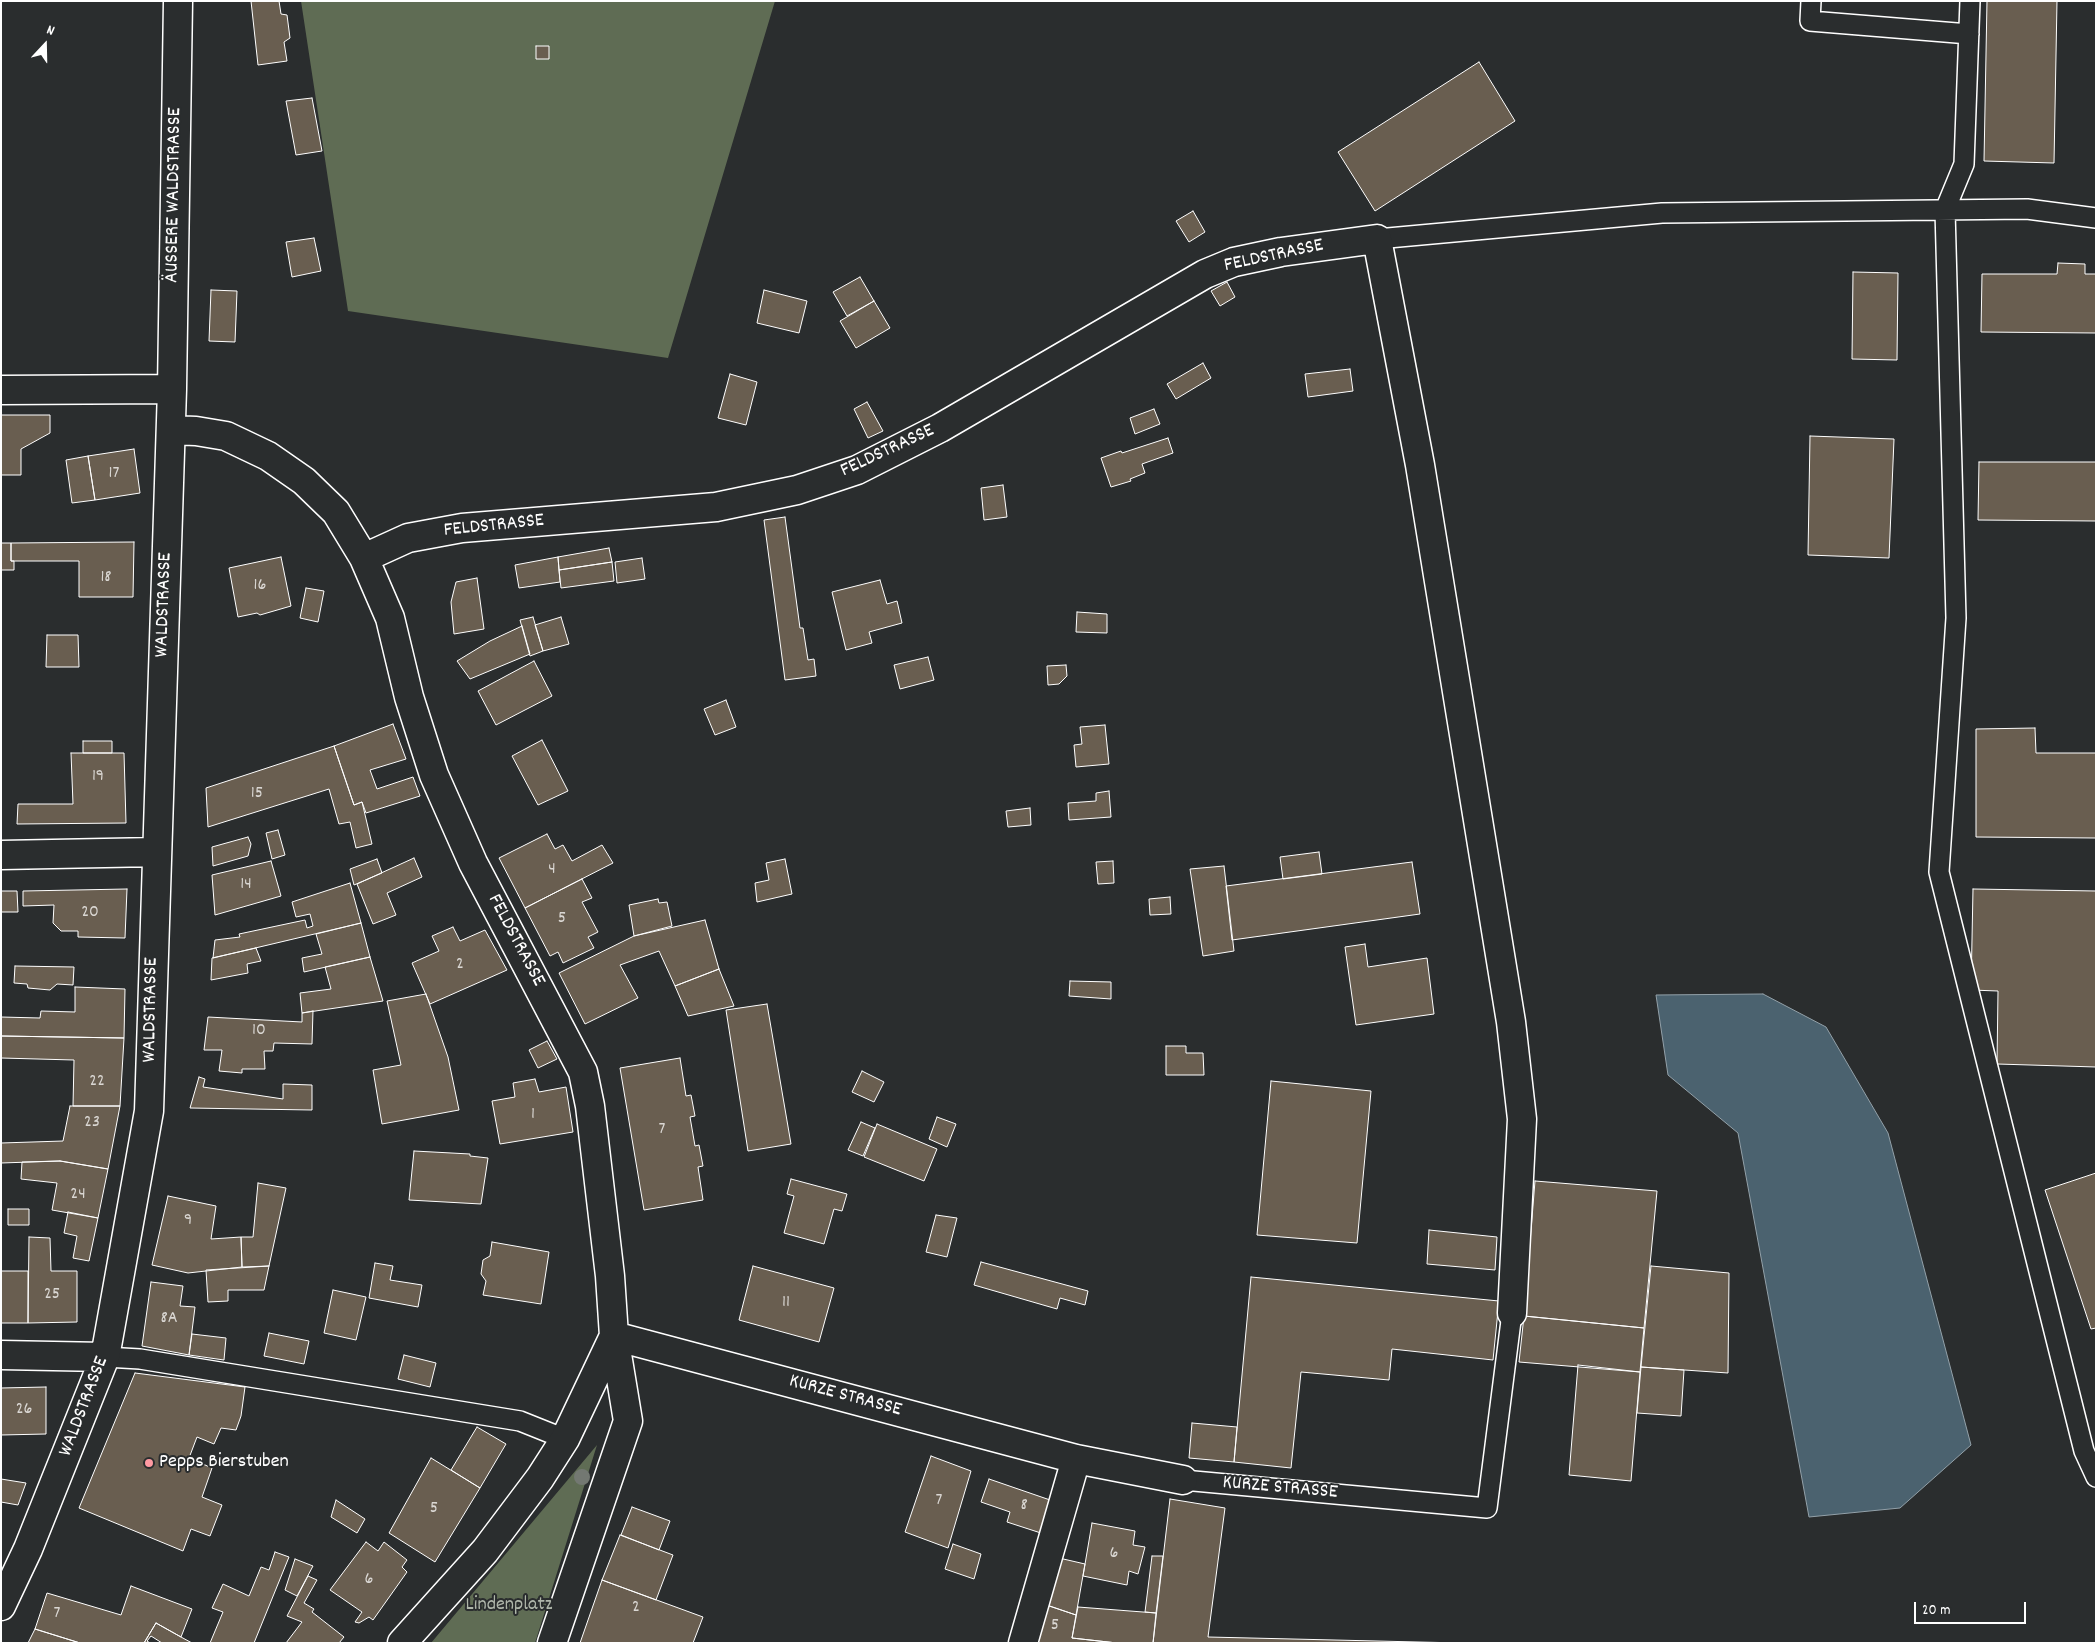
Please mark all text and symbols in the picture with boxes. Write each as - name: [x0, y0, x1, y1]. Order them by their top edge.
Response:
- north arrow: [20, 20, 70, 70]
- text: N: [44, 20, 57, 42]
- street label: ÄUSSERE WALDSTRASSE: [161, 107, 189, 283]
- street label: FELDSTRASSE: [1222, 235, 1326, 279]
- street label: FELDSTRASSE: [837, 420, 939, 484]
- house number: 17: [109, 464, 119, 486]
- street label: FELDSTRASSE: [443, 510, 545, 544]
- street label: WALDSTRASSE: [151, 552, 179, 658]
- house number: 18: [100, 568, 112, 590]
- house number: 16: [254, 576, 266, 598]
- house number: 19: [92, 767, 104, 789]
- house number: 15: [251, 784, 263, 806]
- house number: 4: [548, 860, 556, 882]
- house number: 14: [240, 875, 252, 897]
- street label: FELDSTRASSE: [481, 891, 549, 991]
- house number: 20: [81, 903, 99, 925]
- house number: 5: [558, 909, 566, 931]
- house number: 2: [456, 955, 464, 977]
- street label: WALDSTRASSE: [139, 957, 165, 1063]
- house number: 10: [252, 1021, 266, 1043]
- house number: 22: [89, 1072, 105, 1094]
- house number: 1: [531, 1105, 535, 1127]
- house number: 23: [84, 1113, 100, 1135]
- house number: 7: [659, 1120, 665, 1142]
- house number: 24: [70, 1185, 86, 1207]
- house number: 9: [184, 1211, 192, 1233]
- house number: 25: [44, 1285, 60, 1307]
- house number: 11: [782, 1293, 790, 1315]
- house number: 8A: [160, 1309, 178, 1331]
- street label: WALDSTRASSE: [55, 1354, 115, 1460]
- street label: KURZE STRASSE: [786, 1370, 904, 1424]
- house number: 26: [16, 1400, 32, 1422]
- place label: Pepps Bierstuben: [159, 1451, 289, 1475]
- marker: Pepps Bierstuben: [143, 1457, 155, 1469]
- street label: KURZE STRASSE: [1222, 1472, 1338, 1506]
- house number: 7: [936, 1491, 942, 1513]
- house number: 8: [1020, 1496, 1028, 1518]
- house number: 5: [430, 1499, 438, 1521]
- house number: 6: [1110, 1544, 1118, 1566]
- house number: 6: [365, 1570, 373, 1592]
- scale bar: [1917, 1592, 2030, 1624]
- park label: Lindenplatz: [466, 1594, 552, 1618]
- house number: 2: [632, 1598, 640, 1620]
- text: 20 m: [1922, 1600, 1950, 1622]
- house number: 7: [54, 1604, 60, 1626]
- house number: 5: [1051, 1616, 1059, 1638]

